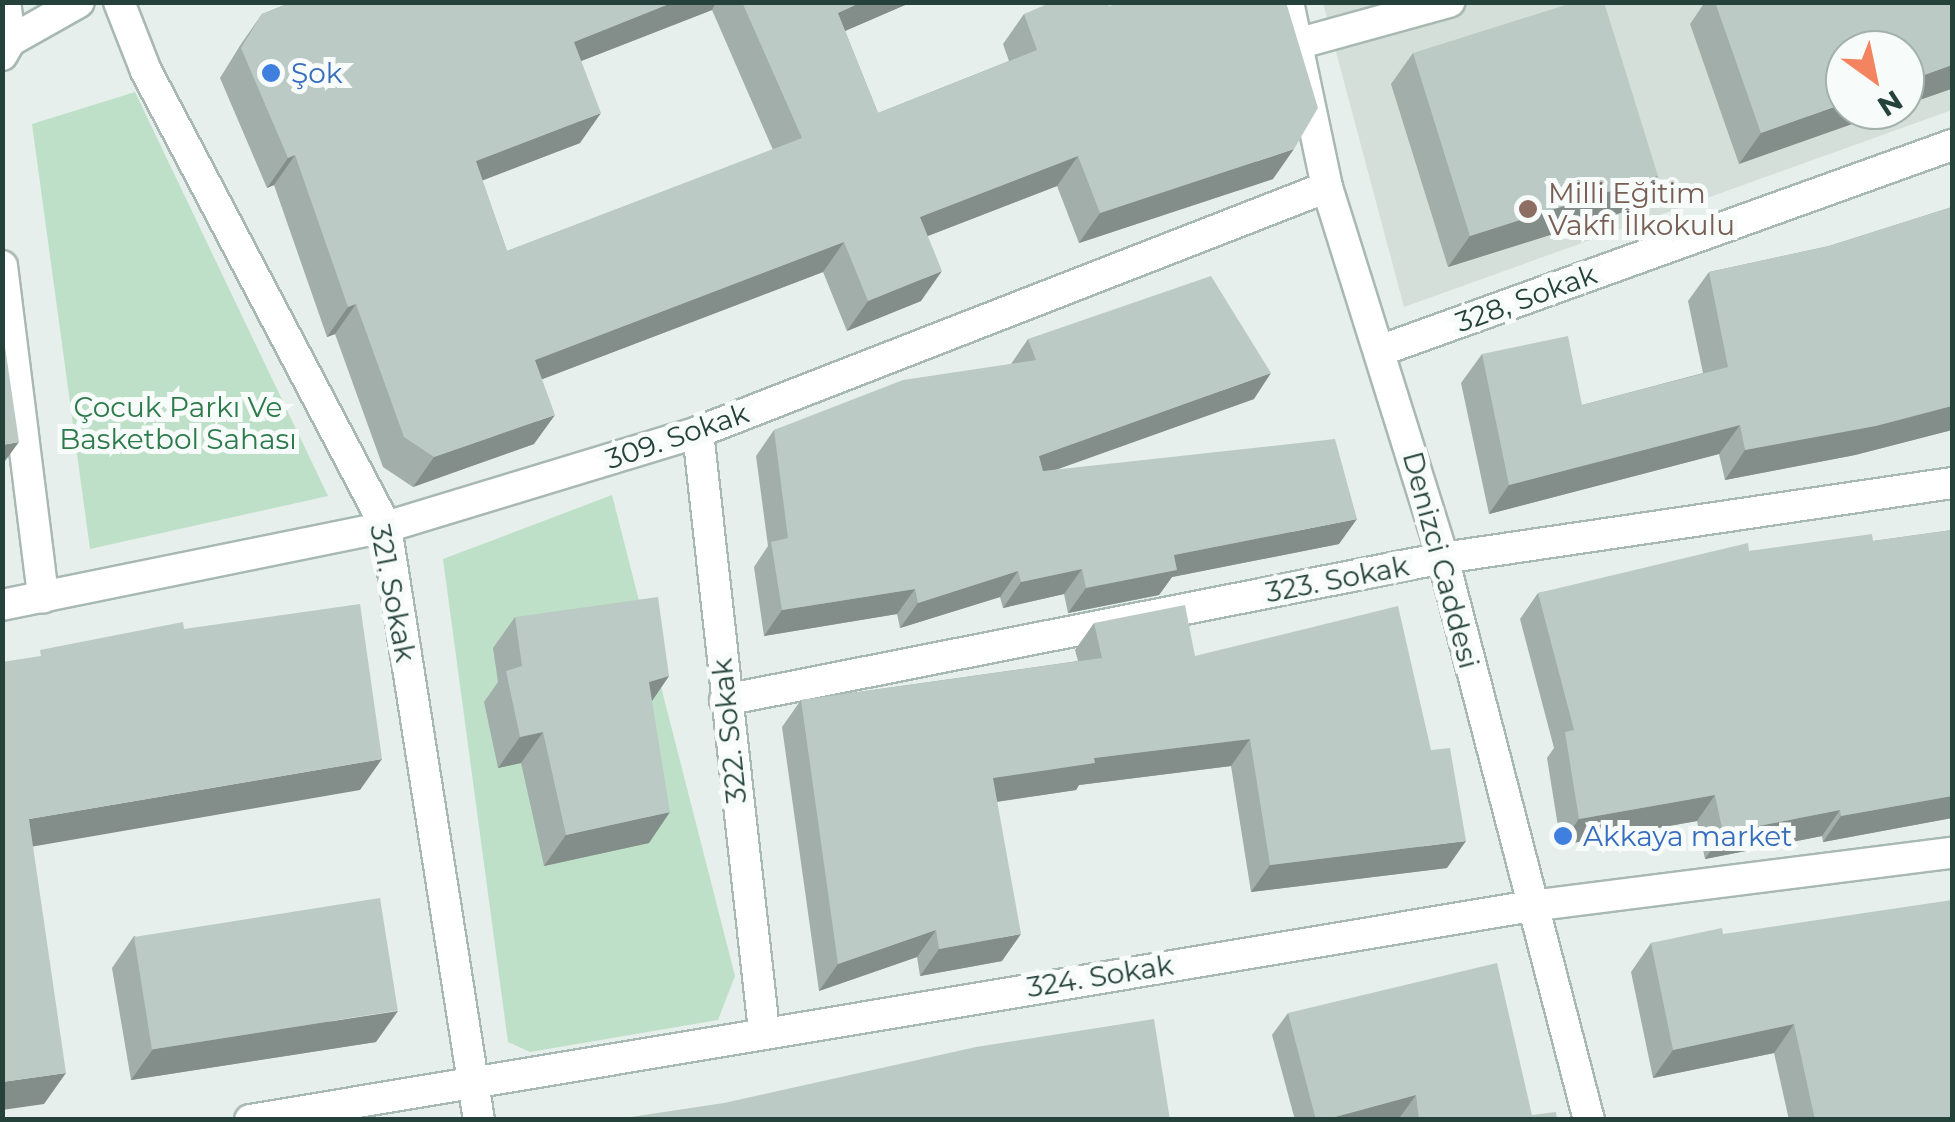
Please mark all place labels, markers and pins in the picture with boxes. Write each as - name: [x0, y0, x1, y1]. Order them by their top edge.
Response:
- place label: Şok: [291, 56, 343, 90]
- marker: Şok: [260, 62, 282, 84]
- place label: Milli Eğitim Vakfı İlkokulu: [1548, 176, 1735, 242]
- marker: Milli Eğitim Vakfı İlkokulu: [1517, 198, 1539, 220]
- place label: Akkaya market: [1583, 819, 1792, 853]
- marker: Akkaya market: [1552, 825, 1574, 847]

